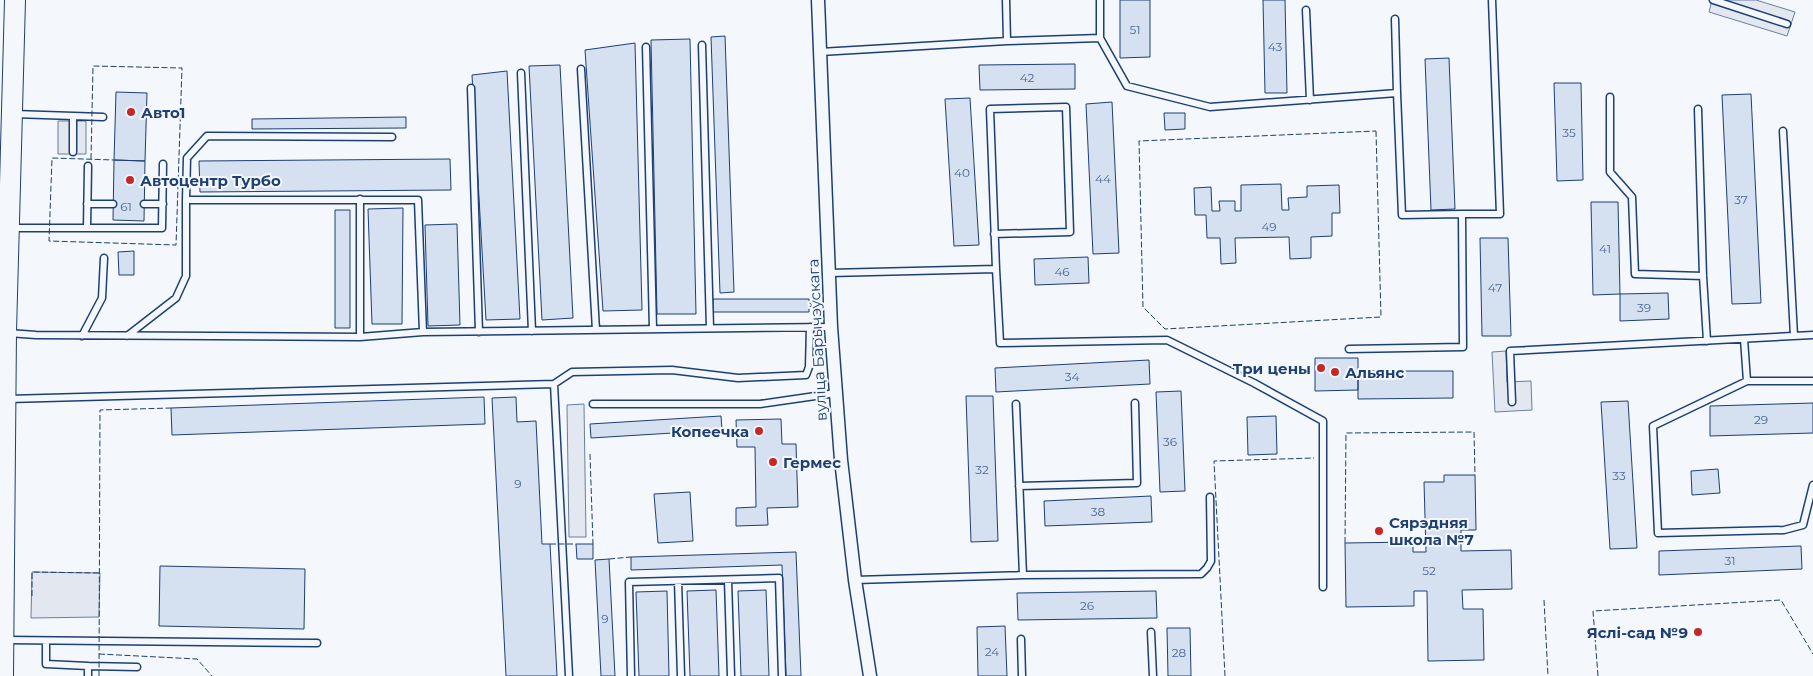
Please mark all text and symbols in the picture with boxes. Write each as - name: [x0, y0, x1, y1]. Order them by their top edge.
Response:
- house number: 51: [1129, 22, 1141, 37]
- house number: 43: [1268, 39, 1282, 54]
- house number: 42: [1020, 70, 1035, 85]
- place label: Авто1: [141, 103, 185, 122]
- marker: Авто1: [125, 106, 137, 118]
- house number: 35: [1562, 125, 1576, 140]
- house number: 40: [954, 165, 970, 180]
- place label: Автоцентр Турбо: [140, 171, 281, 190]
- house number: 44: [1095, 171, 1111, 186]
- marker: Автоцентр Турбо: [124, 174, 136, 186]
- house number: 37: [1734, 192, 1748, 207]
- house number: 61: [120, 199, 132, 214]
- house number: 49: [1261, 219, 1277, 234]
- house number: 41: [1599, 241, 1611, 256]
- street label: вуліца Барычэўскага: [803, 258, 831, 422]
- house number: 46: [1054, 264, 1070, 279]
- house number: 47: [1488, 280, 1502, 295]
- house number: 39: [1637, 300, 1651, 315]
- place label: Три цены: [1233, 359, 1311, 378]
- marker: Три цены: [1315, 362, 1327, 374]
- place label: Альянс: [1345, 363, 1404, 382]
- marker: Альянс: [1329, 366, 1341, 378]
- house number: 34: [1065, 369, 1079, 384]
- house number: 29: [1754, 412, 1768, 427]
- place label: Копеечка: [671, 422, 749, 441]
- marker: Копеечка: [753, 425, 765, 437]
- house number: 36: [1163, 434, 1177, 449]
- place label: Гермес: [783, 453, 841, 472]
- marker: Гермес: [767, 456, 779, 468]
- house number: 32: [975, 462, 989, 477]
- house number: 33: [1612, 468, 1626, 483]
- house number: 9: [514, 476, 522, 491]
- house number: 38: [1091, 504, 1106, 519]
- place label: Сярэдняя школа №7: [1389, 513, 1474, 549]
- marker: Сярэдняя школа №7: [1373, 525, 1385, 537]
- house number: 31: [1724, 553, 1736, 568]
- house number: 52: [1422, 563, 1436, 578]
- house number: 26: [1080, 598, 1094, 613]
- house number: 9: [601, 611, 609, 626]
- place label: Яслі-сад №9: [1587, 623, 1688, 642]
- marker: Яслі-сад №9: [1692, 626, 1704, 638]
- house number: 24: [985, 644, 999, 659]
- house number: 28: [1172, 645, 1187, 660]

